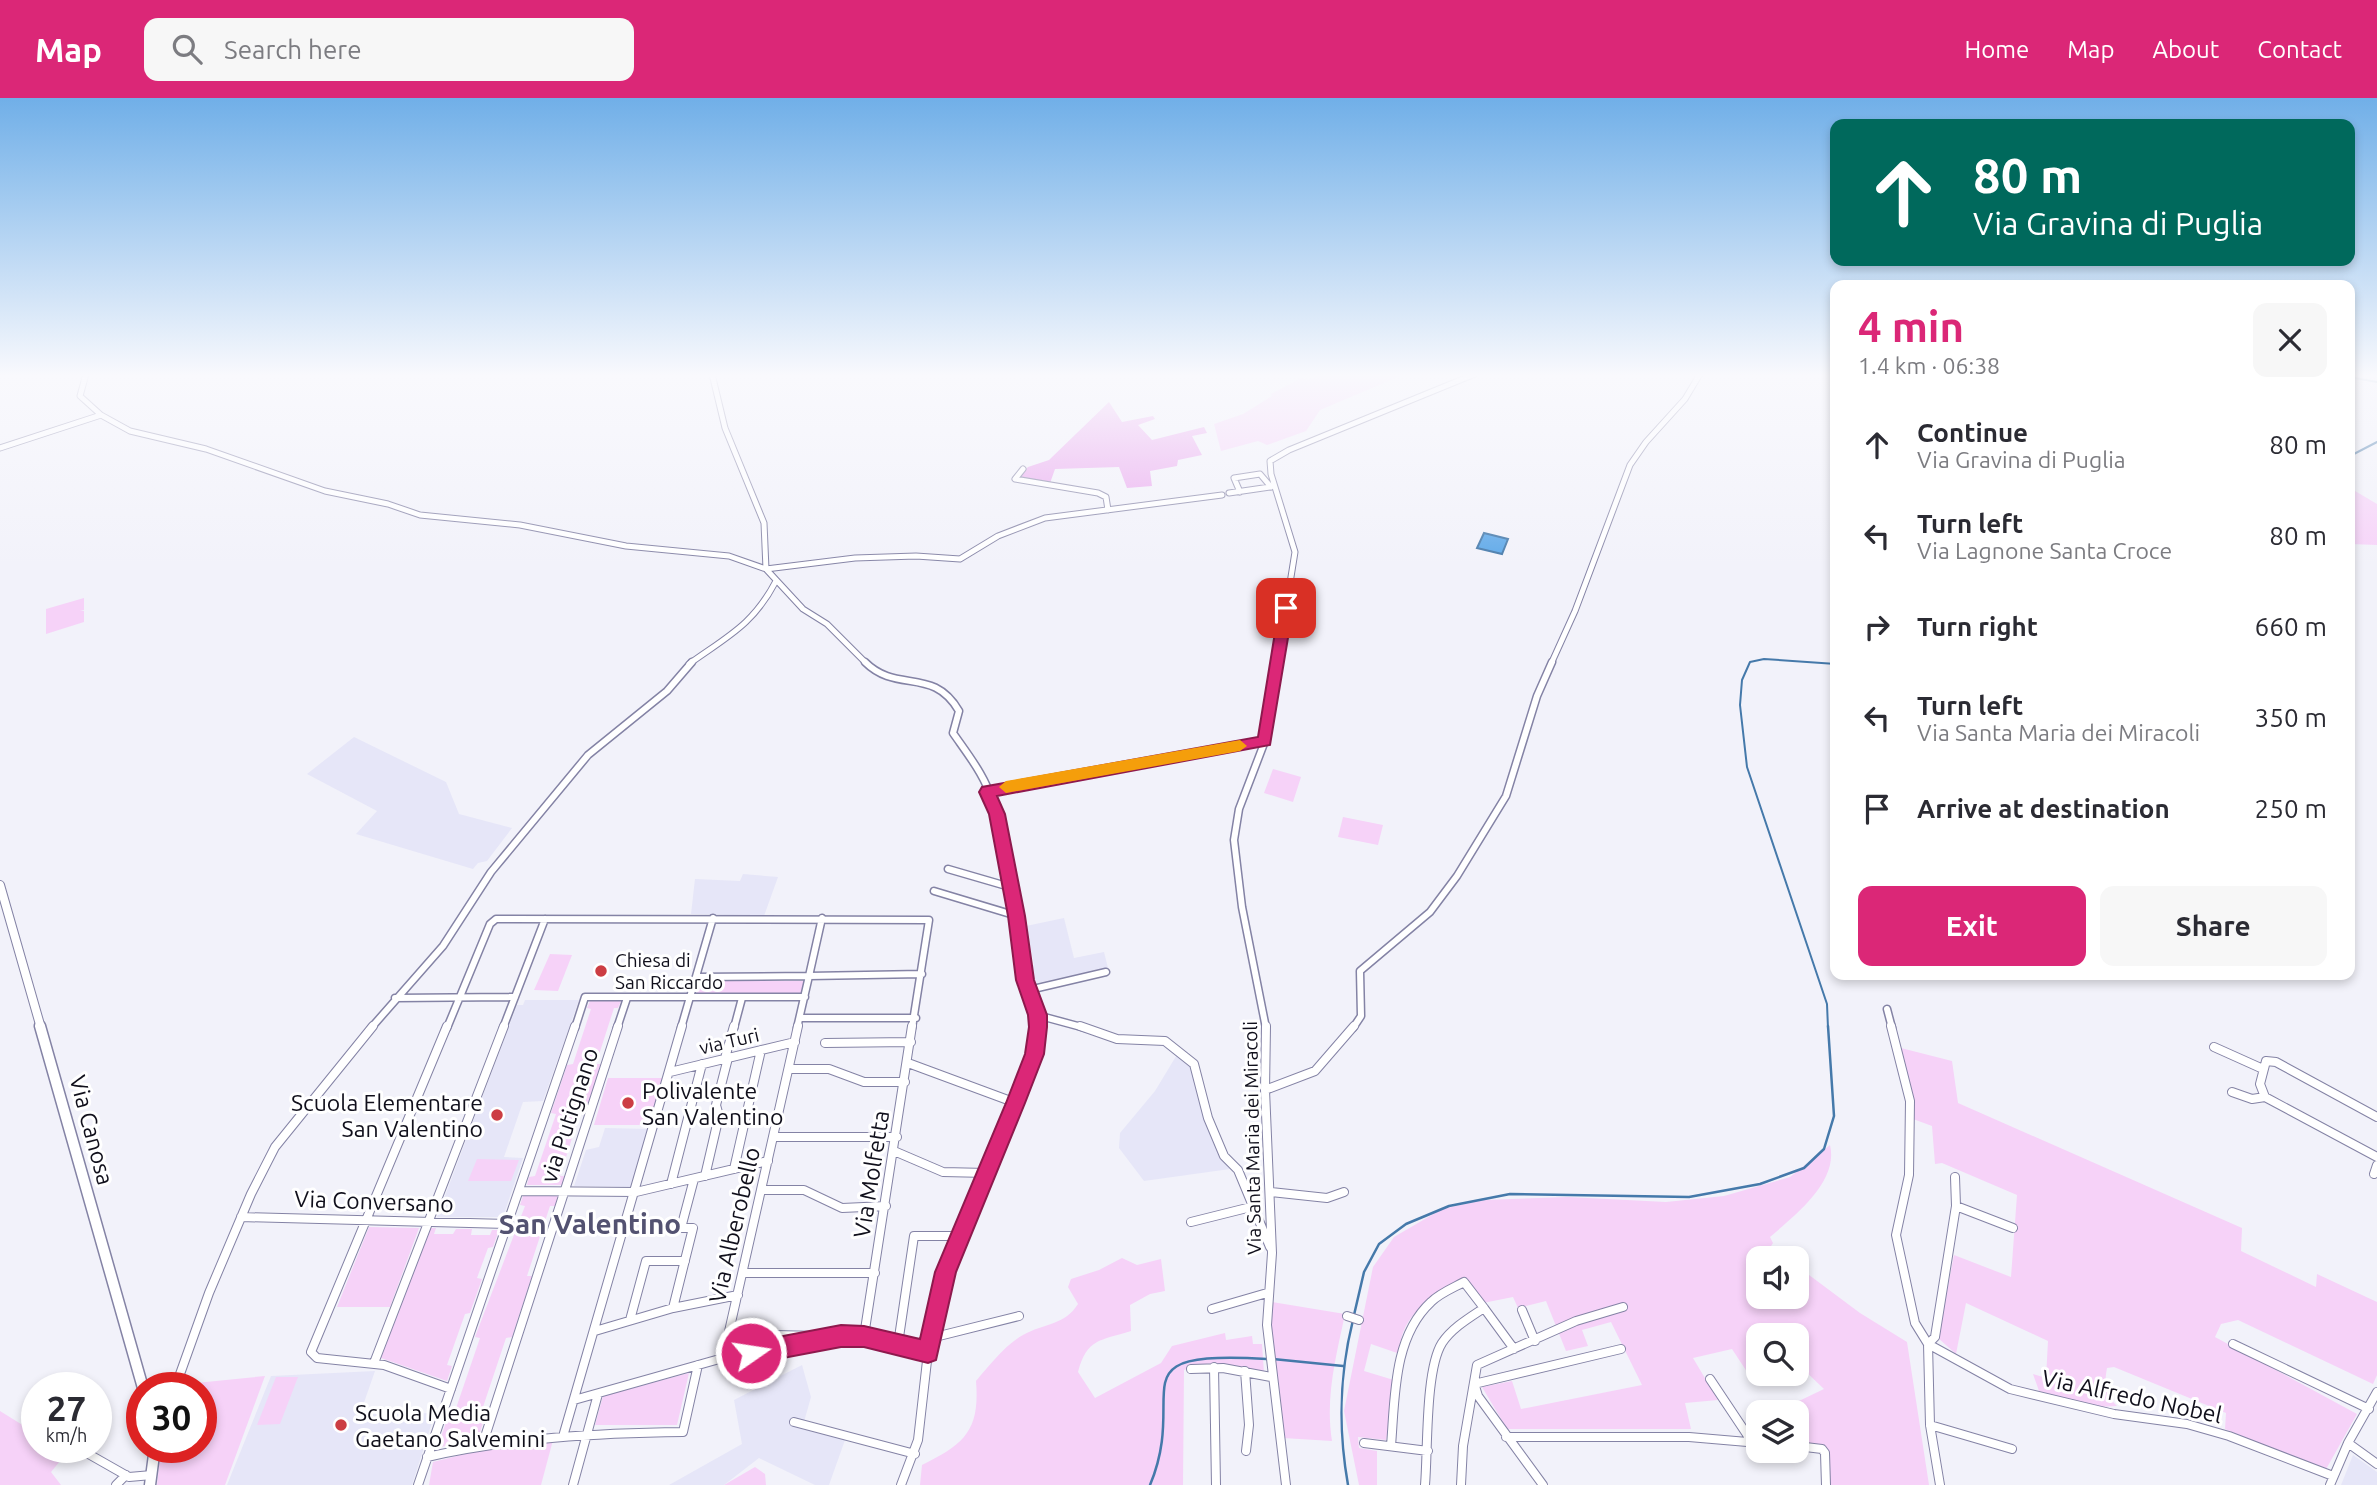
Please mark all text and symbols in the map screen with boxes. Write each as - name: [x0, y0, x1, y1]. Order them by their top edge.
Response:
- search box: [144, 18, 634, 81]
- icon: search: [168, 30, 206, 68]
- text: Map: [35, 31, 102, 68]
- text: Search here: [224, 35, 362, 64]
- text: Home: [1964, 36, 2029, 63]
- text: Map: [2067, 36, 2114, 63]
- text: About: [2152, 36, 2219, 63]
- text: Contact: [2257, 36, 2342, 63]
- icon: ahead: [1858, 147, 1949, 238]
- text: 80 m: [1973, 147, 2082, 202]
- text: Via Gravina di Puglia: [1973, 205, 2263, 241]
- text: 4 min: [1858, 303, 1964, 350]
- button: close: [2253, 303, 2327, 377]
- text: 1.4 km · 06:38: [1858, 353, 2000, 378]
- text: Continue: [1917, 418, 2028, 447]
- icon: ahead: [1858, 426, 1896, 464]
- text: 80 m: [2269, 430, 2327, 459]
- text: Via Gravina di Puglia: [1917, 447, 2126, 472]
- text: Turn left: [1917, 509, 2023, 538]
- icon: left: [1858, 517, 1896, 555]
- text: 80 m: [2269, 521, 2327, 550]
- text: Via Lagnone Santa Croce: [1917, 538, 2172, 563]
- pin: [1256, 578, 1316, 638]
- icon: arrive: [1267, 589, 1305, 627]
- icon: right: [1858, 608, 1896, 646]
- text: Turn right: [1917, 612, 2038, 641]
- text: 660 m: [2255, 612, 2327, 641]
- text: Turn left: [1917, 691, 2023, 720]
- icon: left: [1858, 699, 1896, 737]
- text: 350 m: [2255, 703, 2327, 732]
- text: Via Santa Maria dei Miracoli: [1917, 720, 2200, 745]
- icon: arrive: [1858, 790, 1896, 828]
- text: Arrive at destination: [1917, 794, 2170, 823]
- text: 250 m: [2255, 794, 2327, 823]
- button: Exit: [1858, 886, 2086, 966]
- button: Share: [2100, 886, 2327, 966]
- place label: Chiesa di San Riccardo: [615, 949, 723, 993]
- marker: Chiesa di San Riccardo: [593, 963, 609, 979]
- street label: Via Santa Maria dei Miracoli: [1239, 1021, 1265, 1255]
- street label: via Turi: [697, 1023, 761, 1059]
- street label: via Putignano: [535, 1044, 603, 1186]
- street label: Via Canosa: [65, 1072, 119, 1188]
- place label: Polivalente San Valentino: [642, 1078, 783, 1129]
- place label: Scuola Elementare San Valentino: [291, 1090, 483, 1141]
- marker: Polivalente San Valentino: [620, 1095, 636, 1111]
- marker: Scuola Elementare San Valentino: [489, 1107, 505, 1123]
- street label: Via Molfetta: [849, 1108, 893, 1240]
- street label: Via Alberobello: [704, 1145, 764, 1305]
- street label: Via Conversano: [294, 1186, 454, 1216]
- district label: San Valentino: [499, 1208, 681, 1239]
- map controls: [1746, 1246, 1809, 1463]
- button: sound: [1746, 1246, 1809, 1309]
- position arrow: [714, 1316, 788, 1390]
- button: search: [1746, 1323, 1809, 1386]
- street label: Via Alfredo Nobel: [2040, 1365, 2224, 1427]
- speed limit sign: 30: [126, 1372, 217, 1463]
- text: 27: [47, 1388, 86, 1428]
- place label: Scuola Media Gaetano Salvemini: [355, 1400, 545, 1451]
- button: layers: [1746, 1400, 1809, 1463]
- marker: Scuola Media Gaetano Salvemini: [333, 1417, 349, 1433]
- text: km/h: [46, 1425, 87, 1445]

